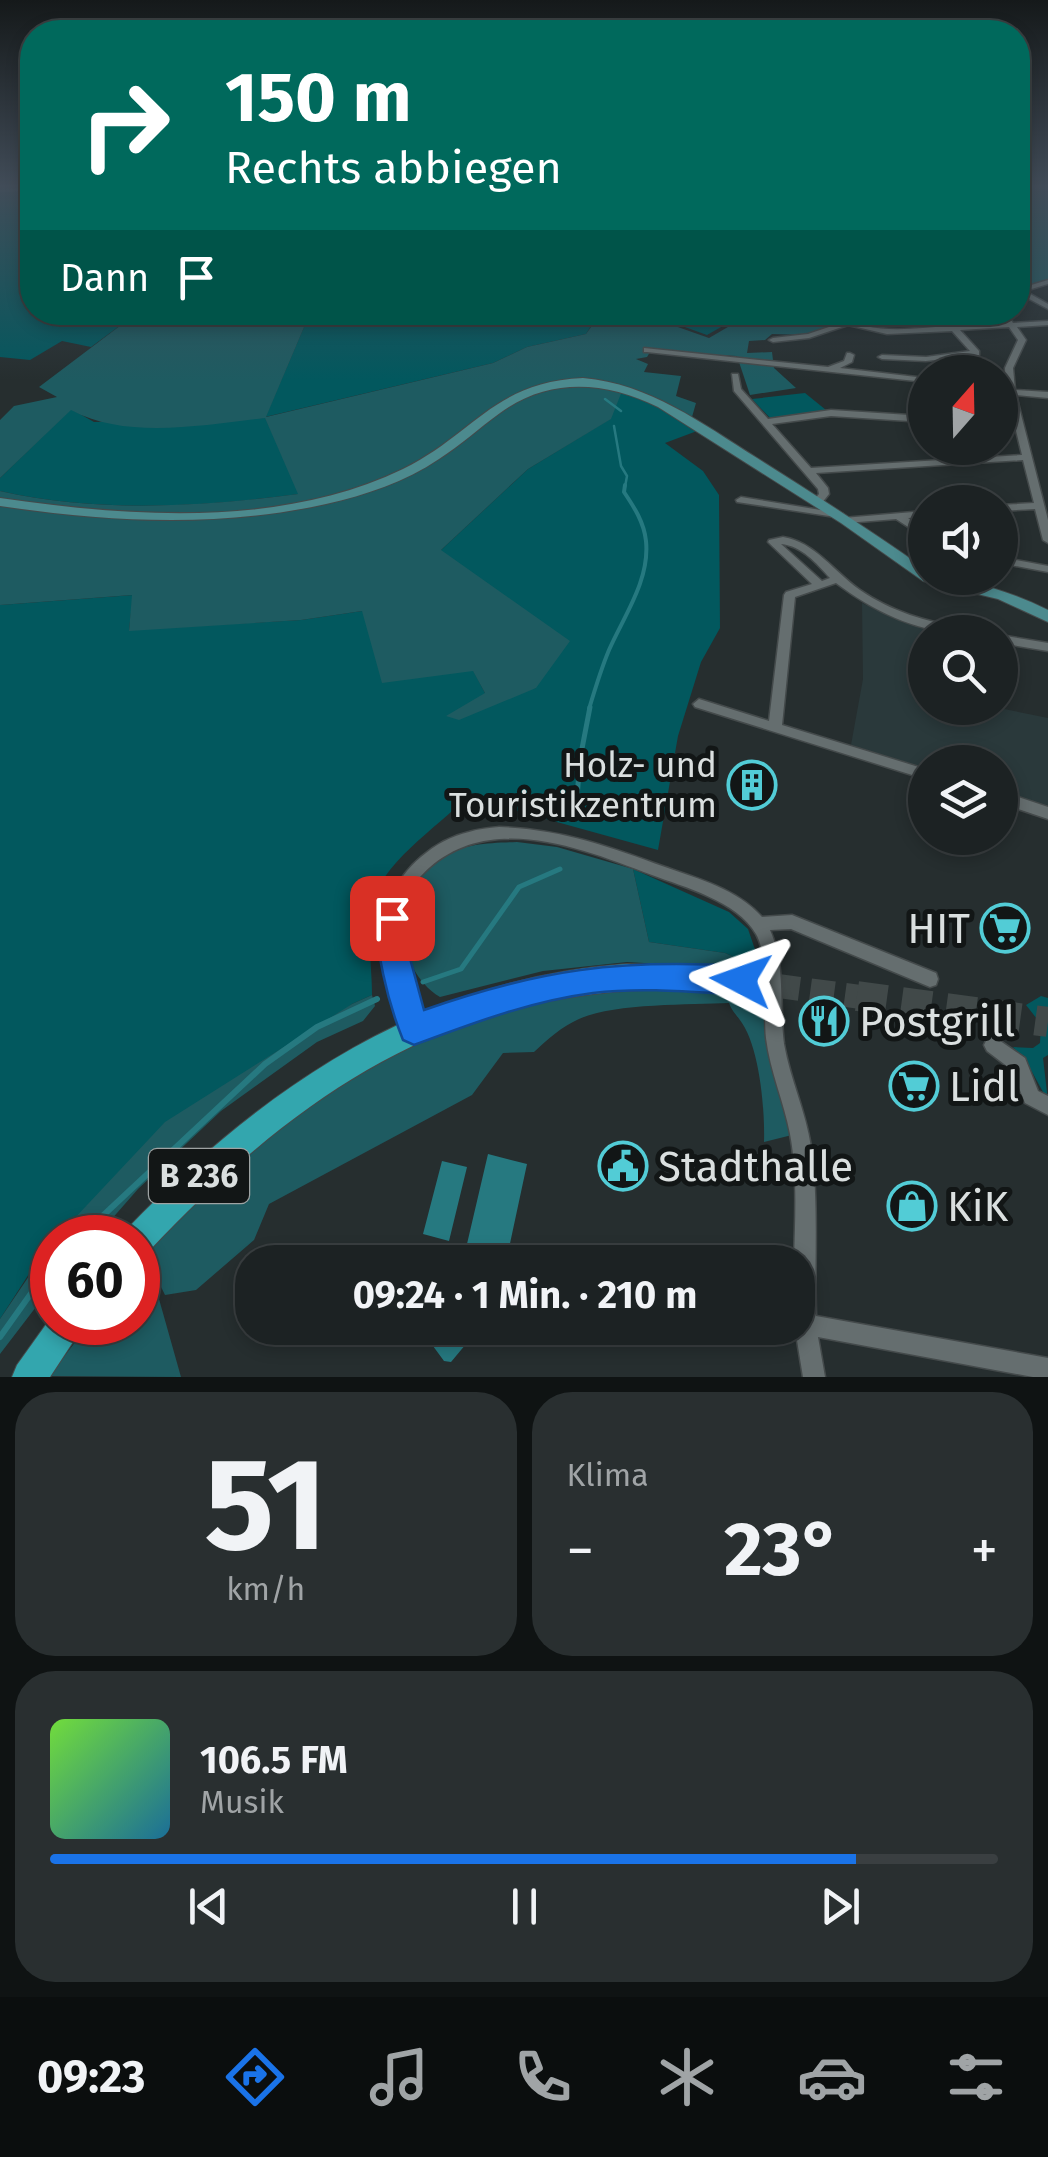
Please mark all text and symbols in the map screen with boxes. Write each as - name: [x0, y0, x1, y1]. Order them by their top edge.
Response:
- text: 150 m: [225, 56, 412, 140]
- icon: right: [60, 60, 190, 190]
- text: Rechts abbiegen: [225, 141, 562, 195]
- icon: arrive: [169, 250, 224, 305]
- text: Dann: [60, 255, 149, 301]
- north arrow: [908, 355, 1018, 465]
- map controls: [908, 355, 1018, 855]
- button: sound: [908, 485, 1018, 595]
- button: search: [908, 615, 1018, 725]
- place label: Holz- und Touristikzentrum: [449, 744, 717, 826]
- button: layers: [908, 745, 1018, 855]
- building icon: Holz- und Touristikzentrum: [726, 759, 778, 811]
- pin: [350, 876, 435, 961]
- icon: arrive: [365, 891, 420, 946]
- supermarket icon: HIT: [979, 902, 1031, 954]
- place label: HIT: [907, 904, 970, 954]
- position arrow: [689, 928, 793, 1032]
- restaurant icon: Postgrill: [798, 995, 850, 1047]
- place label: Postgrill: [859, 997, 1015, 1047]
- supermarket icon: Lidl: [888, 1060, 940, 1112]
- place label: Lidl: [949, 1062, 1019, 1112]
- public building icon: Stadthalle: [597, 1140, 649, 1192]
- place label: Stadthalle: [658, 1142, 853, 1192]
- road number: B 236: [149, 1149, 249, 1203]
- shop icon: KiK: [886, 1180, 938, 1232]
- place label: KiK: [947, 1182, 1009, 1232]
- speed limit sign: 60: [30, 1215, 160, 1345]
- text: 09:24 · 1 Min. · 210 m: [353, 1272, 697, 1318]
- text: 51: [204, 1427, 327, 1583]
- text: Klima: [567, 1456, 649, 1494]
- text: 23°: [724, 1505, 841, 1595]
- text: −: [567, 1518, 594, 1584]
- text: +: [971, 1518, 998, 1584]
- text: km/h: [226, 1570, 305, 1608]
- text: 106.5 FM: [200, 1737, 348, 1783]
- text: Musik: [200, 1783, 284, 1821]
- icon: previous: [181, 1879, 236, 1934]
- icon: pause: [497, 1879, 552, 1934]
- icon: next: [813, 1879, 868, 1934]
- icon: directions: [220, 2042, 290, 2112]
- icon: music: [364, 2042, 434, 2112]
- icon: phone: [508, 2042, 578, 2112]
- icon: climate: [652, 2042, 722, 2112]
- icon: car: [797, 2042, 867, 2112]
- icon: filters: [941, 2042, 1011, 2112]
- text: 09:23: [37, 2050, 145, 2104]

